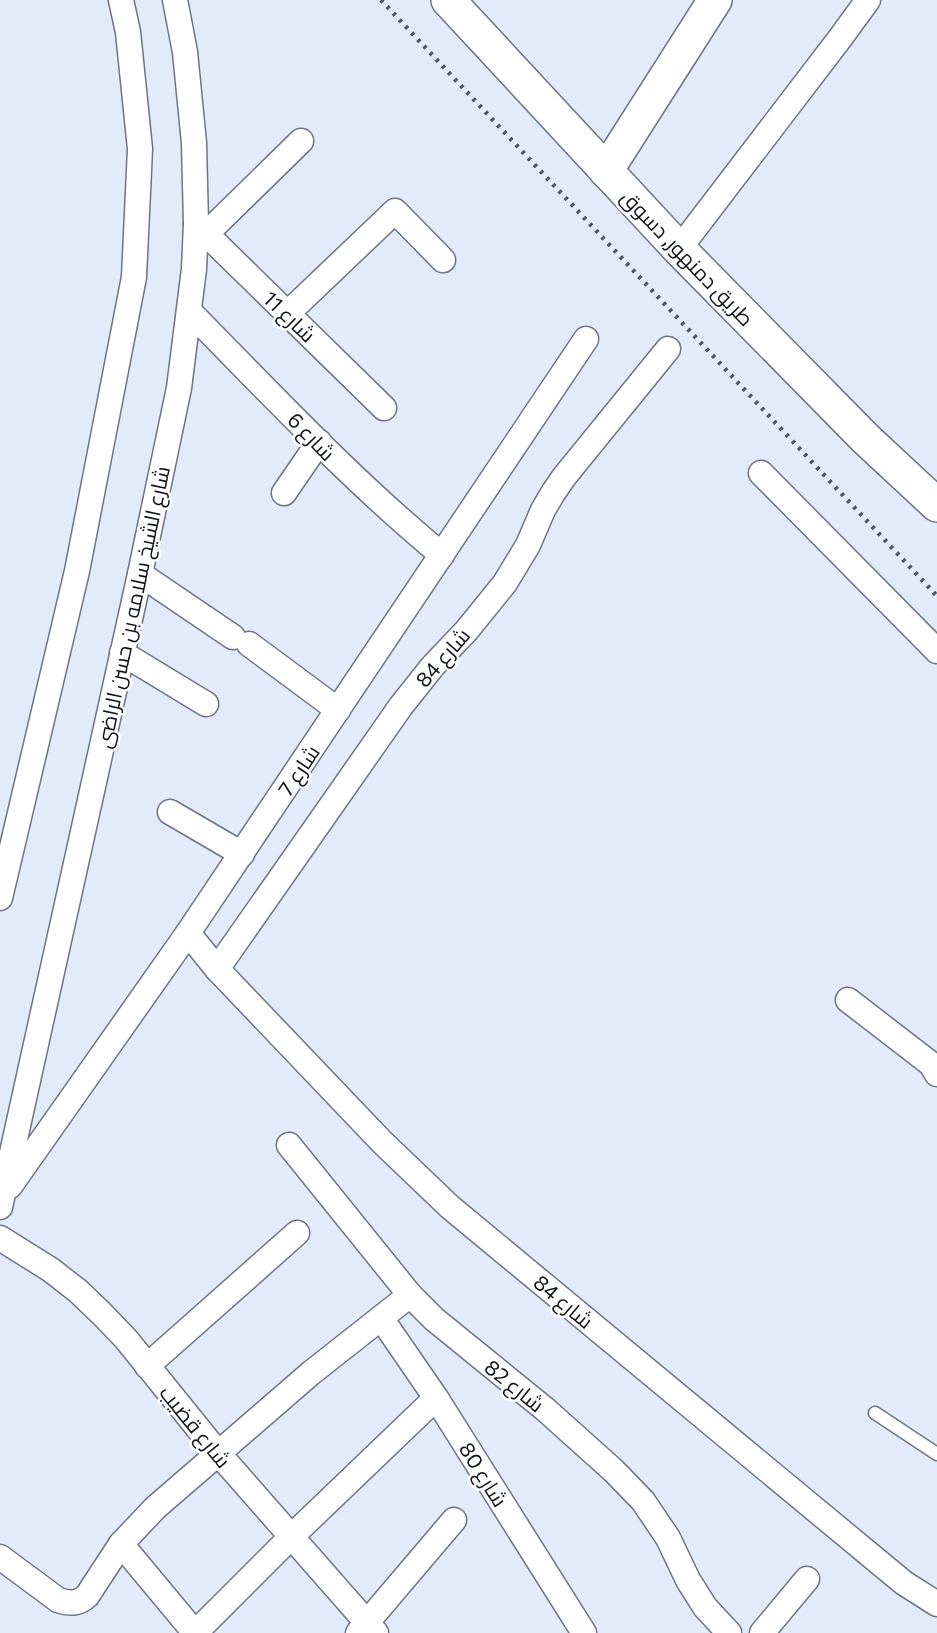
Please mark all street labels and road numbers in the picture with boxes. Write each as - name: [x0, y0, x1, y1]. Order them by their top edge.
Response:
- street label: طريق دمنهور, دسوق: [615, 184, 759, 332]
- street label: شارع 11: [257, 285, 321, 349]
- street label: شارع 6: [281, 407, 341, 467]
- street label: شارع الشيخ سلامه بن حسن الراضى: [90, 464, 177, 751]
- street label: شارع 84: [410, 622, 477, 694]
- street label: شارع 7: [272, 740, 326, 802]
- street label: شارع 84: [527, 1269, 599, 1335]
- street label: شارع 82: [478, 1354, 550, 1419]
- street label: شارع قضيب: [153, 1380, 237, 1474]
- street label: شارع 80: [452, 1437, 513, 1512]

